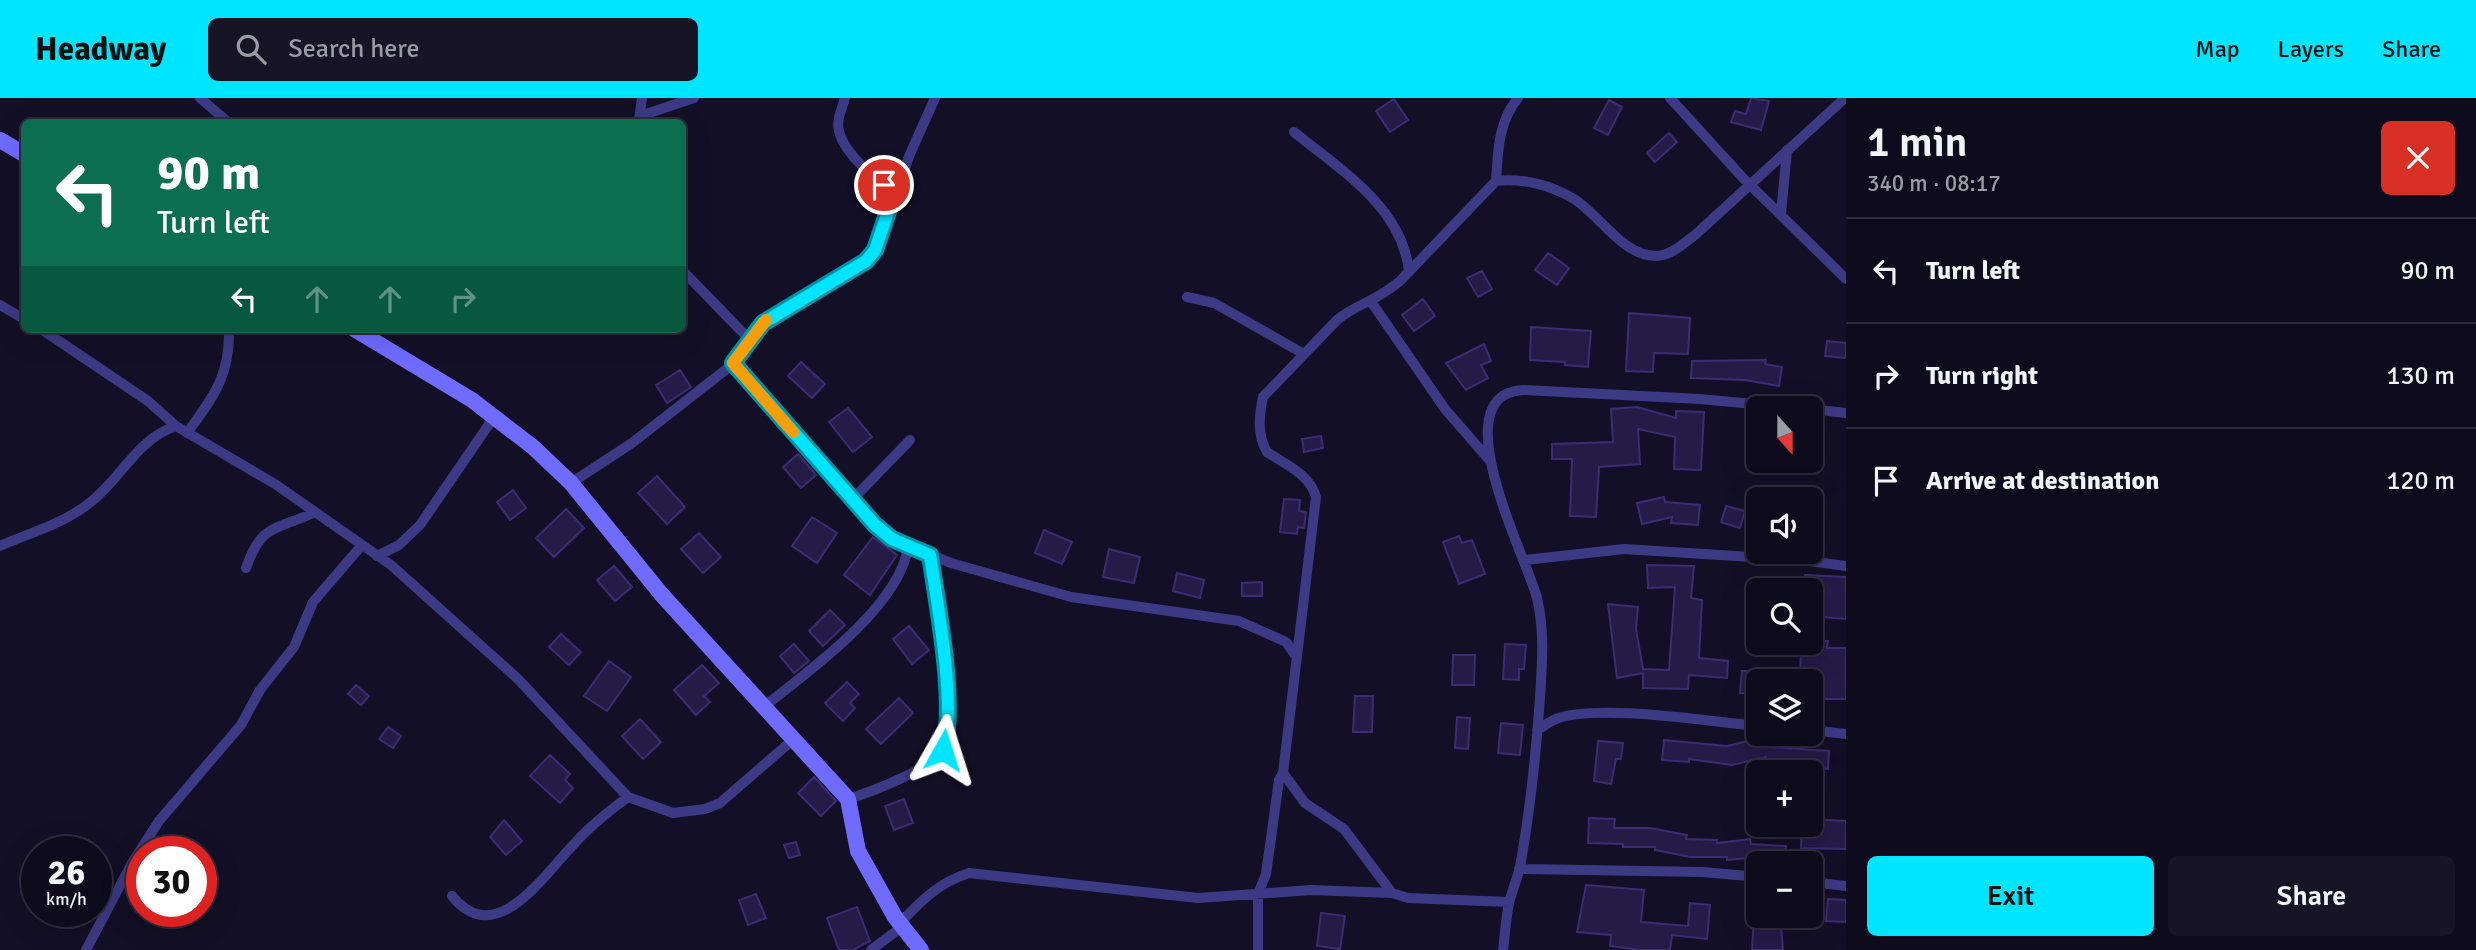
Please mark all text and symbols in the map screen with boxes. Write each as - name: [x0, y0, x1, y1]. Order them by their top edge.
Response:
- search box: [208, 18, 698, 81]
- text: Headway: [35, 29, 166, 70]
- icon: search: [232, 30, 270, 68]
- text: Search here: [288, 33, 419, 65]
- text: Map: [2195, 34, 2240, 64]
- text: Layers: [2278, 34, 2344, 64]
- text: Share: [2382, 34, 2441, 64]
- text: 1 min: [1867, 117, 1968, 168]
- button: close: [2381, 121, 2455, 195]
- text: 90 m: [157, 143, 260, 203]
- icon: left: [42, 147, 133, 238]
- pin: [854, 155, 914, 215]
- icon: arrive: [865, 166, 903, 204]
- text: 340 m · 08:17: [1867, 169, 2001, 198]
- text: Turn left: [157, 203, 270, 242]
- icon: left: [1867, 252, 1905, 290]
- text: Turn left: [1926, 255, 2020, 287]
- text: 90 m: [2400, 255, 2455, 287]
- icon: left: [225, 280, 263, 318]
- icon: ahead: [298, 280, 336, 318]
- icon: ahead: [371, 280, 409, 318]
- icon: right: [444, 280, 482, 318]
- icon: right: [1867, 357, 1905, 395]
- text: Turn right: [1926, 360, 2038, 392]
- text: 130 m: [2386, 360, 2455, 392]
- north arrow: [1746, 396, 1824, 472]
- map controls: [1746, 396, 1823, 928]
- icon: arrive: [1867, 462, 1905, 500]
- text: Arrive at destination: [1926, 465, 2159, 497]
- text: 120 m: [2386, 465, 2455, 497]
- button: sound: [1746, 487, 1823, 564]
- button: search: [1746, 578, 1823, 655]
- button: layers: [1746, 669, 1823, 746]
- position arrow: [906, 713, 980, 787]
- button: +: [1746, 760, 1823, 837]
- speed limit sign: 30: [126, 836, 217, 927]
- text: 26: [48, 851, 85, 894]
- button: −: [1746, 851, 1823, 928]
- button: Exit: [1867, 856, 2154, 936]
- button: Share: [2168, 856, 2455, 936]
- text: km/h: [46, 888, 87, 910]

